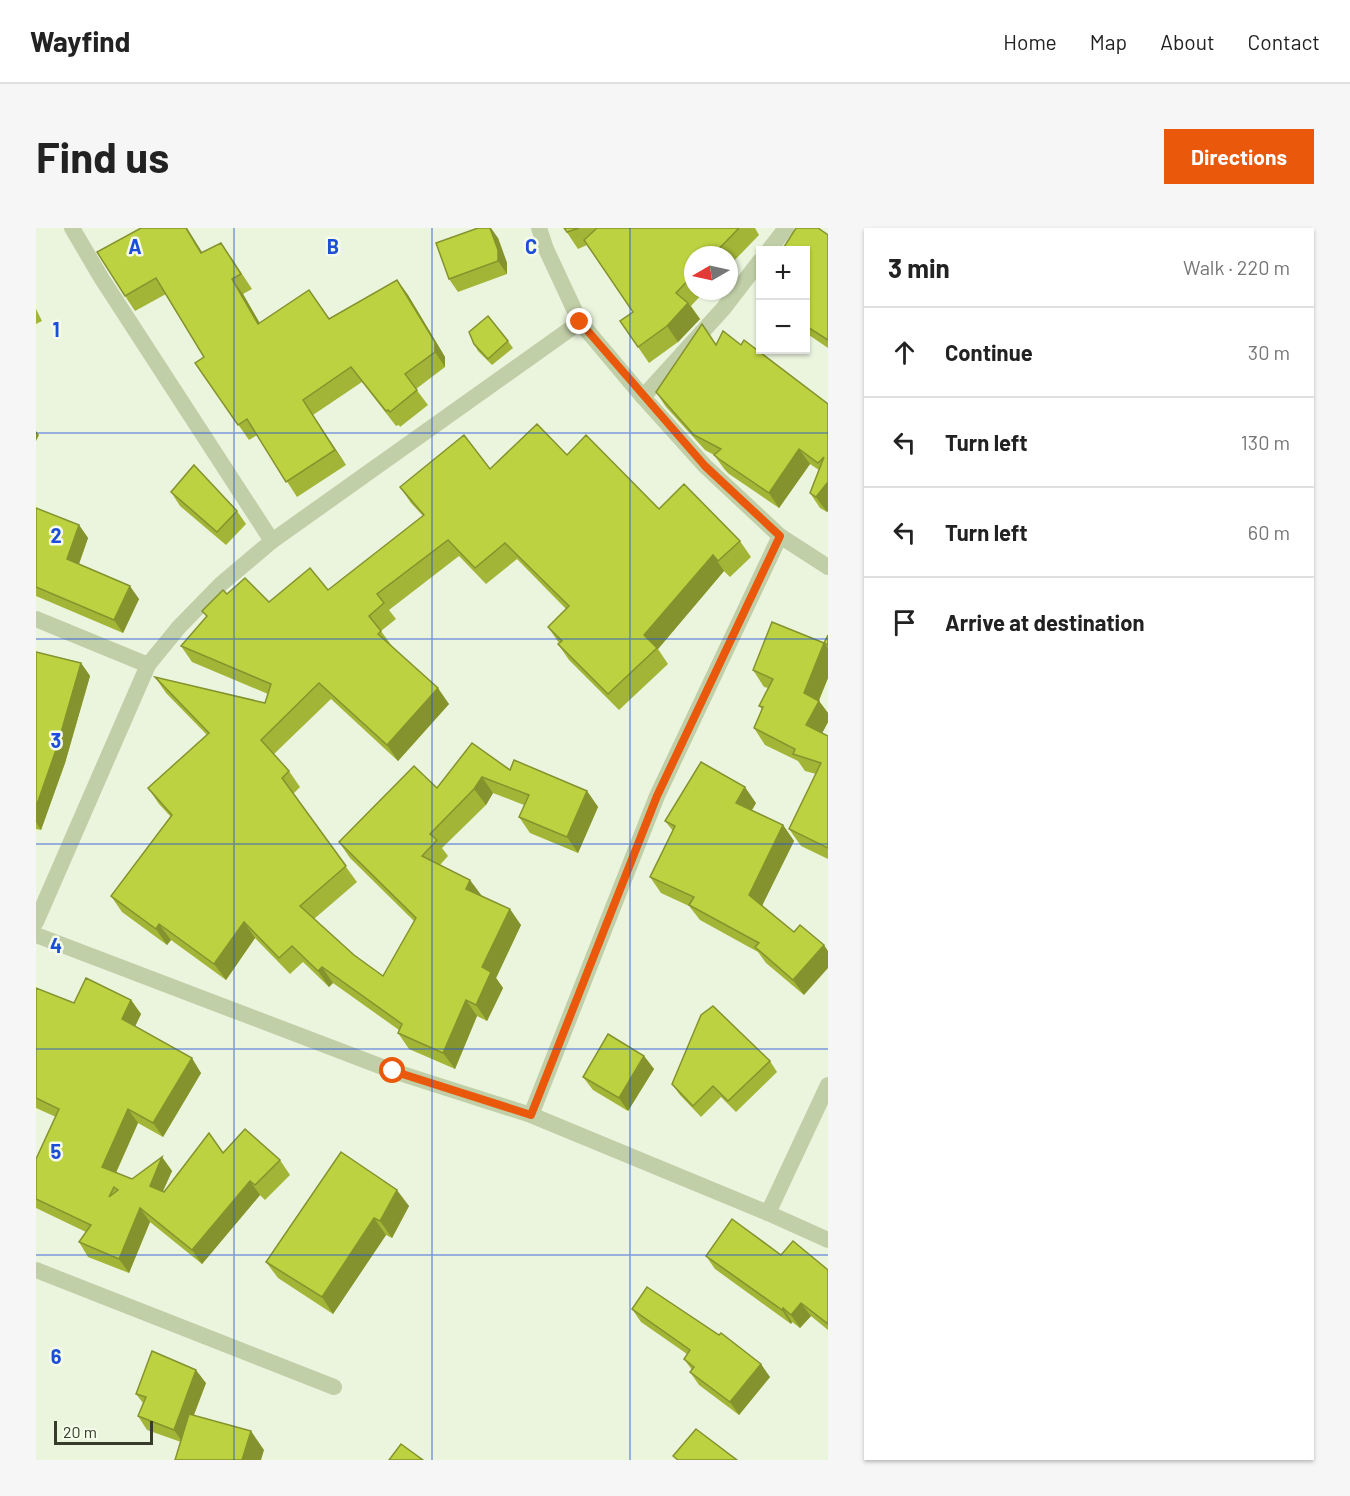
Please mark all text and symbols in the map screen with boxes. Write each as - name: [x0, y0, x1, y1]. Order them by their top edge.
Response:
- text: Wayfind: [30, 24, 130, 58]
- text: Home: [1003, 29, 1057, 54]
- text: Map: [1090, 29, 1127, 54]
- text: About: [1160, 29, 1215, 54]
- text: Contact: [1248, 29, 1320, 54]
- button: Directions: [1164, 129, 1314, 184]
- text: Find us: [36, 131, 169, 181]
- text: A: [128, 234, 142, 258]
- text: B: [327, 234, 339, 258]
- text: C: [525, 234, 537, 258]
- north arrow: [684, 246, 738, 300]
- map controls: [756, 246, 810, 354]
- button: +: [756, 246, 810, 300]
- text: 3 min: [888, 252, 950, 283]
- text: Walk · 220 m: [1183, 255, 1290, 279]
- button: −: [756, 300, 810, 354]
- route end: [566, 308, 592, 334]
- text: 1: [52, 317, 60, 341]
- icon: ahead: [888, 336, 921, 369]
- text: Continue: [945, 339, 1033, 365]
- text: 30 m: [1248, 340, 1290, 364]
- icon: left: [888, 426, 921, 459]
- text: Turn left: [945, 429, 1028, 455]
- text: 130 m: [1241, 430, 1290, 454]
- icon: left: [888, 516, 921, 549]
- text: Turn left: [945, 519, 1028, 545]
- text: 60 m: [1248, 520, 1290, 544]
- text: 2: [50, 523, 62, 547]
- icon: arrive: [888, 606, 921, 639]
- text: Arrive at destination: [945, 609, 1144, 635]
- text: 3: [51, 728, 61, 752]
- text: 4: [50, 933, 62, 957]
- route start: [379, 1057, 405, 1083]
- text: 5: [51, 1139, 62, 1163]
- text: 6: [51, 1344, 62, 1368]
- scale bar: [54, 1418, 153, 1446]
- text: 20 m: [63, 1422, 97, 1441]

